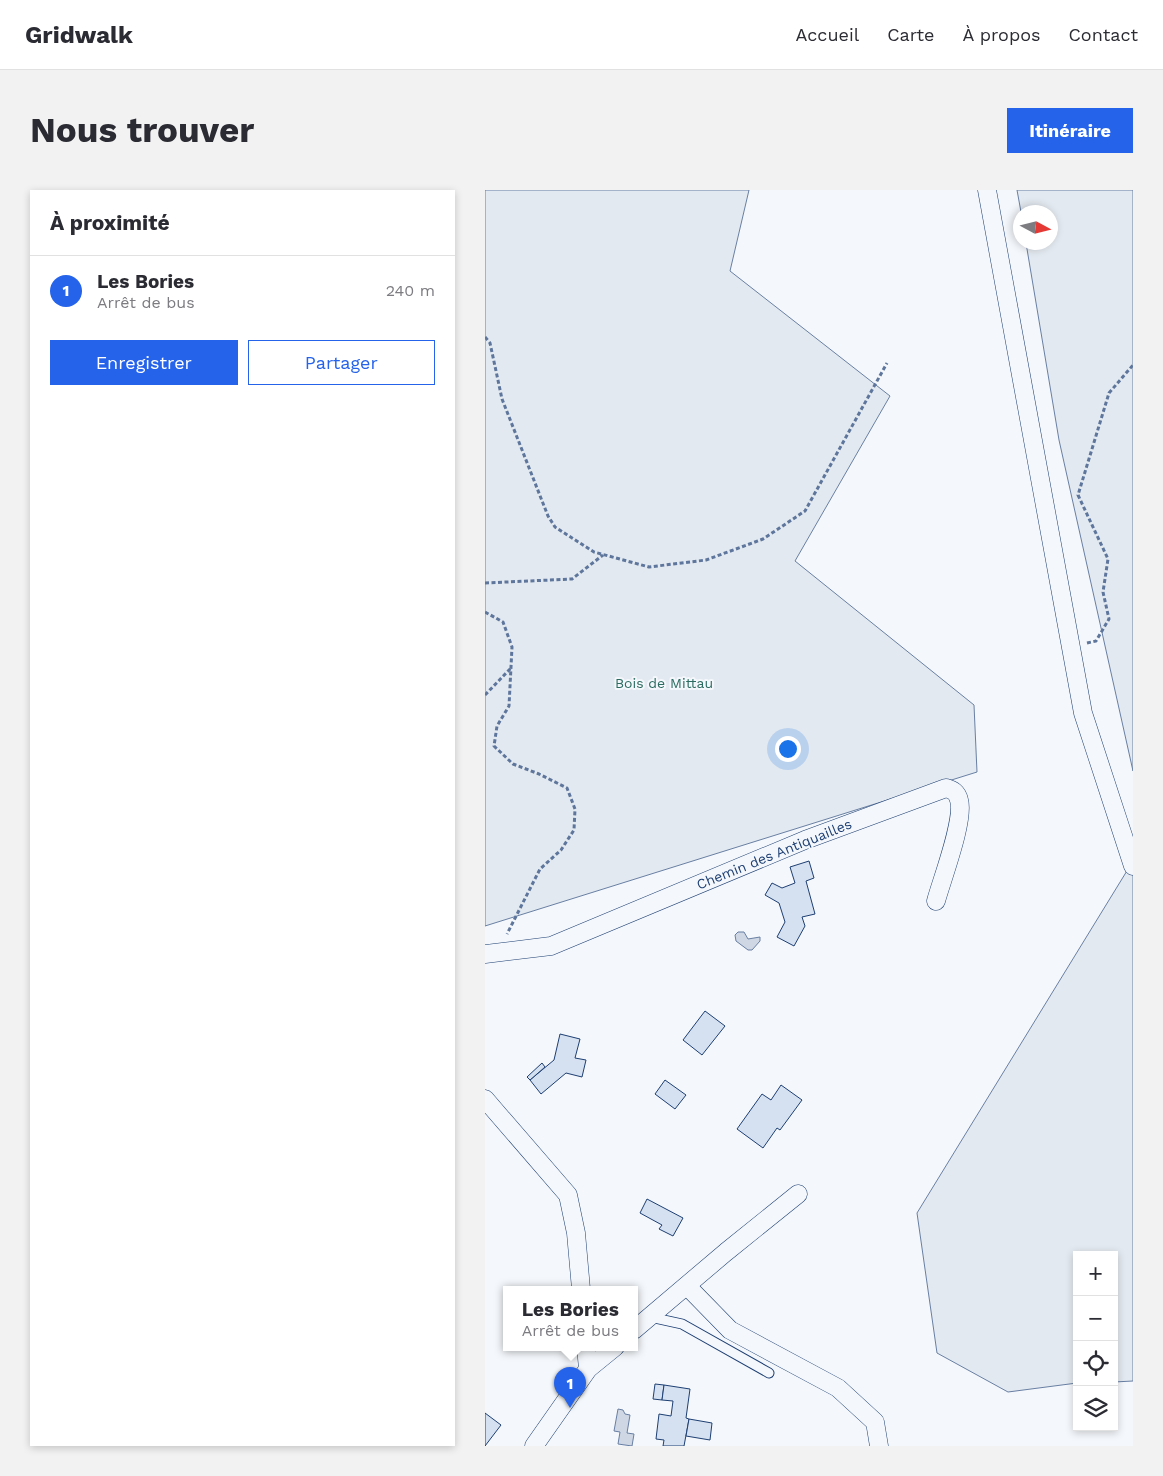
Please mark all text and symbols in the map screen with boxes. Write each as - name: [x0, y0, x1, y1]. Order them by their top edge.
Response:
- text: Gridwalk: [25, 21, 133, 49]
- text: Accueil: [796, 24, 859, 45]
- text: Carte: [887, 24, 934, 45]
- text: À propos: [962, 24, 1040, 45]
- text: Contact: [1068, 24, 1138, 45]
- button: Itinéraire: [1007, 108, 1133, 153]
- text: Nous trouver: [30, 109, 254, 151]
- north arrow: [1013, 205, 1058, 250]
- text: À proximité: [50, 210, 170, 235]
- text: Les Bories: [97, 270, 194, 293]
- text: 1: [63, 281, 69, 300]
- text: 240 m: [386, 281, 435, 300]
- text: Arrêt de bus: [97, 293, 195, 312]
- button: Enregistrer: [50, 340, 238, 385]
- button: Partager: [248, 340, 435, 385]
- park label: Bois de Mittau: [615, 675, 713, 691]
- your location: [775, 736, 801, 762]
- street label: Chemin des Antiquailles: [694, 816, 854, 892]
- map controls: [1073, 1251, 1118, 1431]
- button: +: [1073, 1251, 1118, 1296]
- popup: [503, 1286, 638, 1351]
- button: −: [1073, 1296, 1118, 1341]
- text: Les Bories: [522, 1298, 619, 1321]
- text: Arrêt de bus: [522, 1321, 619, 1340]
- button: locate: [1073, 1341, 1118, 1386]
- pin: 1: [554, 1367, 586, 1408]
- button: layers: [1073, 1386, 1118, 1431]

